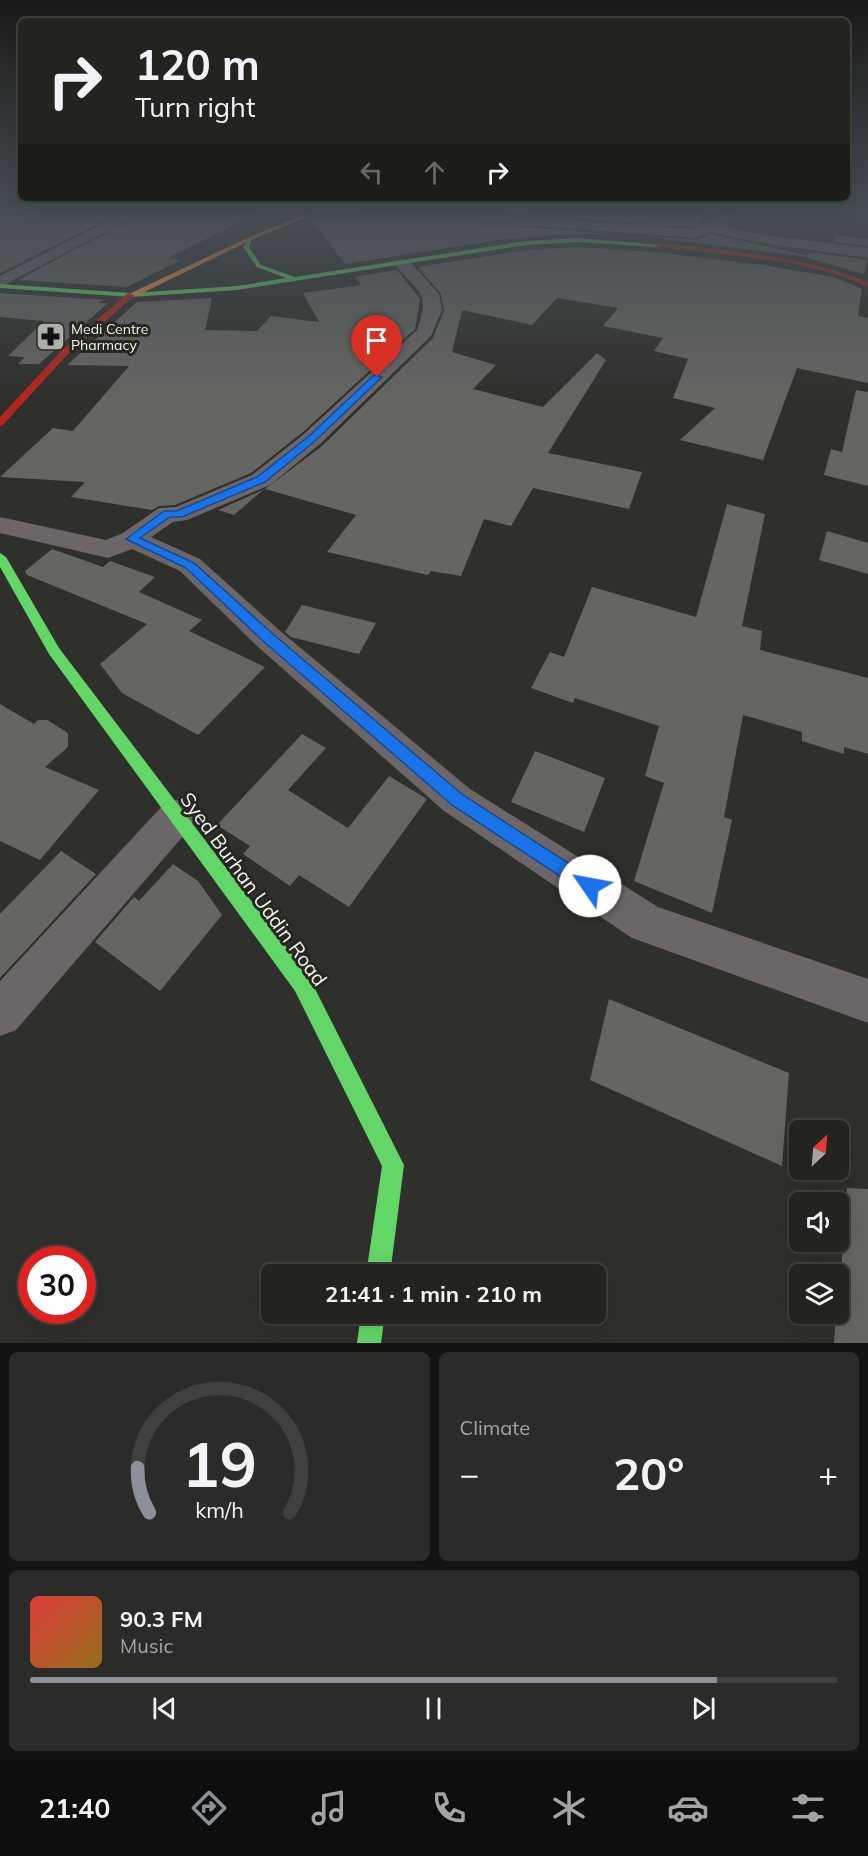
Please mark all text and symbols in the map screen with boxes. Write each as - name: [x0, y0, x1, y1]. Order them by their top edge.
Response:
- text: 120 m: [135, 38, 260, 91]
- icon: right: [36, 42, 114, 120]
- text: Turn right: [135, 90, 255, 124]
- icon: left: [355, 156, 388, 189]
- icon: ahead: [418, 156, 451, 189]
- icon: right: [481, 156, 514, 189]
- pin: [351, 315, 402, 377]
- place label: Medi Centre Pharmacy: [71, 320, 148, 354]
- pharmacy icon: Medi Centre Pharmacy: [34, 321, 66, 353]
- icon: arrive: [360, 324, 393, 357]
- street label: Syed Burhan Uddin Road: [175, 787, 333, 991]
- position arrow: [558, 854, 622, 918]
- north arrow: [789, 1120, 849, 1180]
- map controls: [789, 1120, 849, 1324]
- button: sound: [789, 1192, 849, 1252]
- speed limit sign: 30: [18, 1246, 96, 1324]
- button: layers: [789, 1264, 849, 1324]
- text: 21:41 · 1 min · 210 m: [325, 1280, 542, 1308]
- text: Climate: [460, 1415, 530, 1440]
- text: 19: [182, 1424, 257, 1503]
- text: 20°: [613, 1445, 684, 1501]
- text: −: [460, 1453, 479, 1494]
- text: +: [818, 1453, 838, 1494]
- text: km/h: [195, 1497, 243, 1524]
- text: 90.3 FM: [120, 1605, 203, 1633]
- text: Music: [120, 1633, 173, 1658]
- icon: previous: [148, 1692, 181, 1725]
- icon: pause: [417, 1692, 450, 1725]
- icon: next: [687, 1692, 720, 1725]
- icon: directions: [188, 1787, 230, 1829]
- icon: music: [308, 1787, 350, 1829]
- icon: phone: [428, 1787, 470, 1829]
- icon: climate: [548, 1787, 590, 1829]
- icon: car: [667, 1787, 709, 1829]
- icon: filters: [787, 1787, 829, 1829]
- text: 21:40: [39, 1791, 110, 1825]

